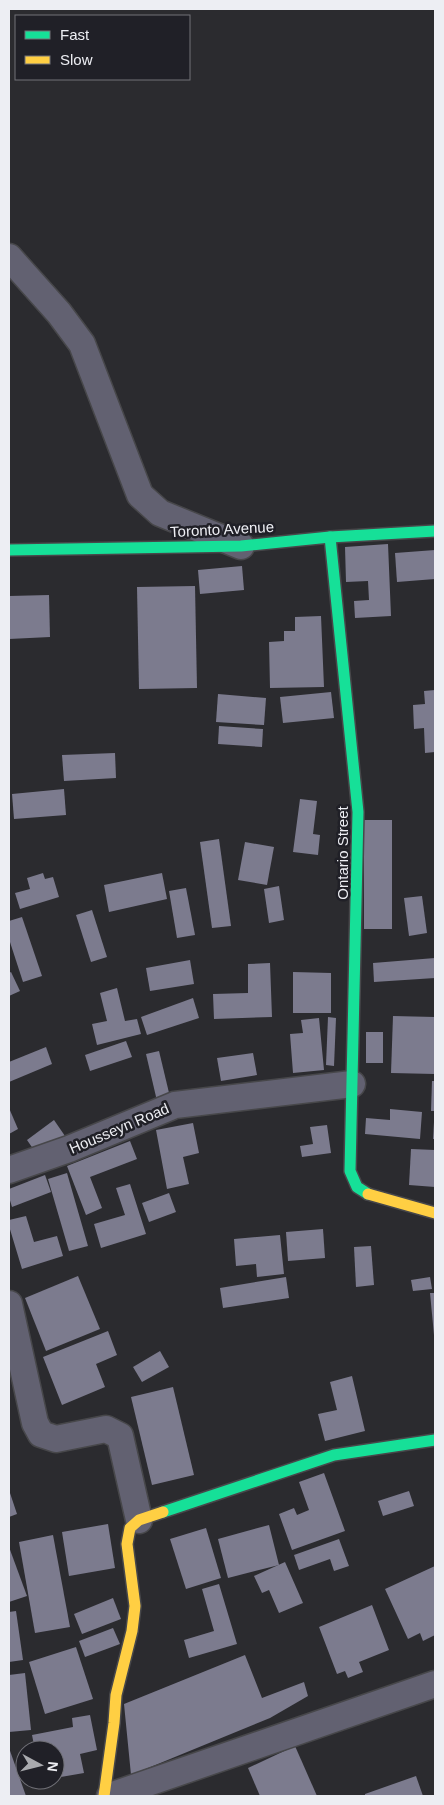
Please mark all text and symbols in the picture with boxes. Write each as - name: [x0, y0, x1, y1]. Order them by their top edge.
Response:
- legend: [15, 15, 190, 80]
- text: Fast: [60, 26, 90, 43]
- text: Slow: [60, 51, 93, 68]
- street label: Toronto Avenue: [170, 518, 274, 540]
- street label: Ontario Street: [334, 805, 351, 900]
- street label: Housseyn Road: [67, 1099, 171, 1157]
- north arrow: [15, 1740, 65, 1790]
- text: N: [44, 1761, 61, 1773]

